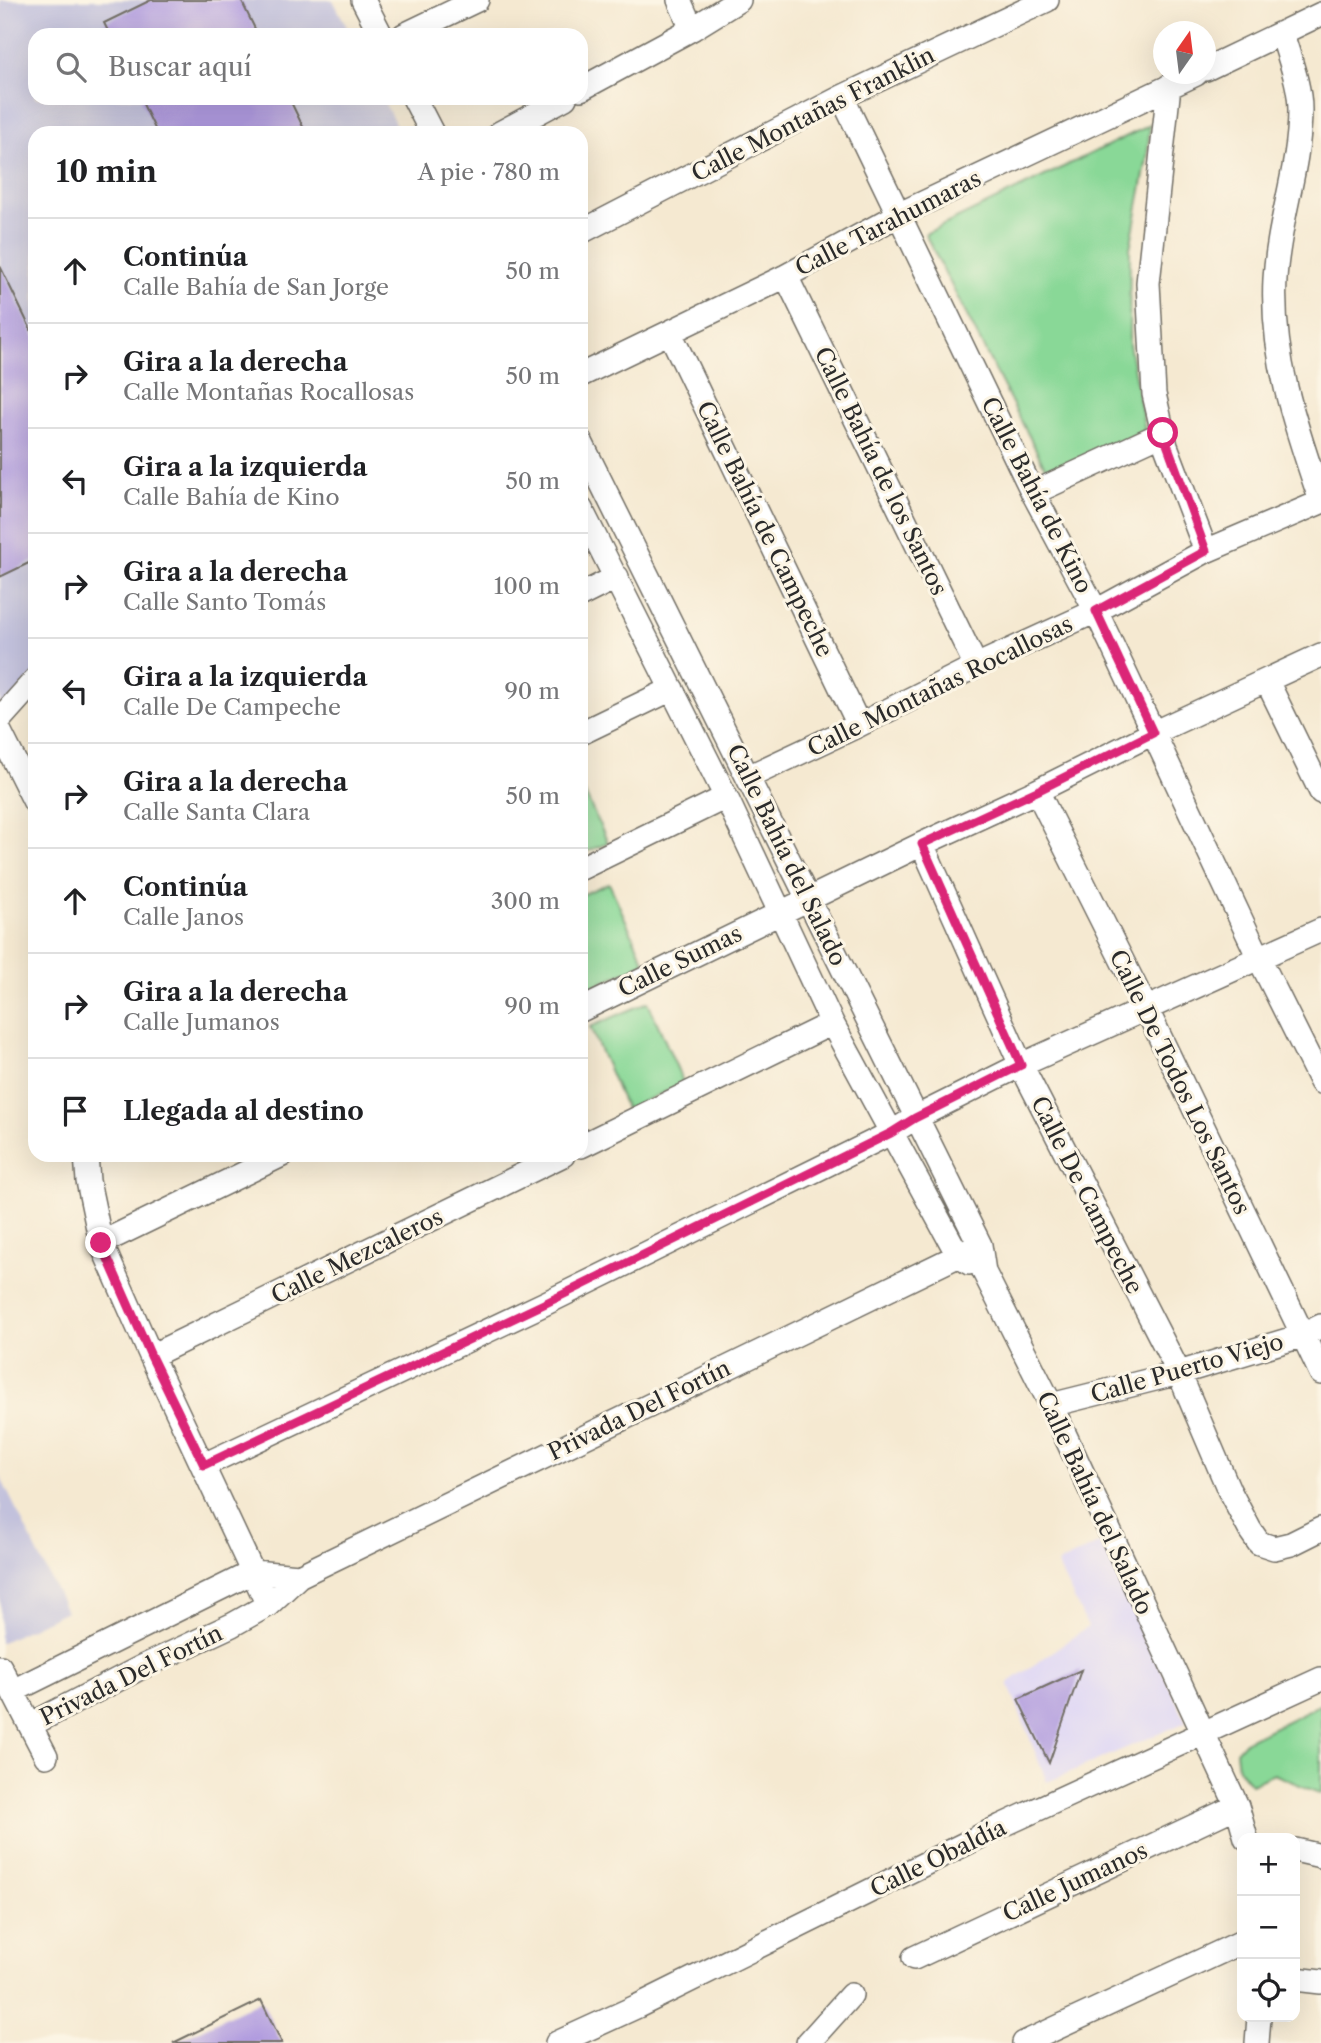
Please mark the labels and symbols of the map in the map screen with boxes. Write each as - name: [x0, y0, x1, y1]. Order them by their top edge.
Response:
- north arrow: [1153, 21, 1216, 84]
- street label: Calle Montañas Franklin: [687, 40, 939, 188]
- street label: Calle Tarahumaras: [790, 164, 986, 282]
- street label: Calle Bahía de los Santos: [809, 342, 953, 600]
- street label: Calle Bahía de Kino: [975, 392, 1099, 598]
- street label: Calle Bahía de Campeche: [691, 397, 839, 661]
- route start: [1147, 417, 1178, 448]
- street label: Calle Montañas Rocallosas: [803, 610, 1077, 762]
- street label: Calle Bahía del Salado: [721, 740, 853, 970]
- street label: Calle Sumas: [614, 919, 746, 1003]
- street label: Calle De Todos Los Santos: [1104, 945, 1256, 1219]
- street label: Calle De Campeche: [1025, 1092, 1149, 1298]
- street label: Calle Mezcaleros: [267, 1202, 447, 1310]
- route end: [85, 1227, 116, 1258]
- street label: Calle Puerto Viejo: [1087, 1327, 1287, 1409]
- street label: Privada Del Fortín: [543, 1354, 735, 1466]
- street label: Calle Bahía del Salado: [1031, 1387, 1159, 1619]
- street label: Privada Del Fortín: [35, 1619, 227, 1731]
- street label: Calle Obaldía: [866, 1813, 1011, 1903]
- street label: Calle Jumanos: [998, 1836, 1152, 1928]

